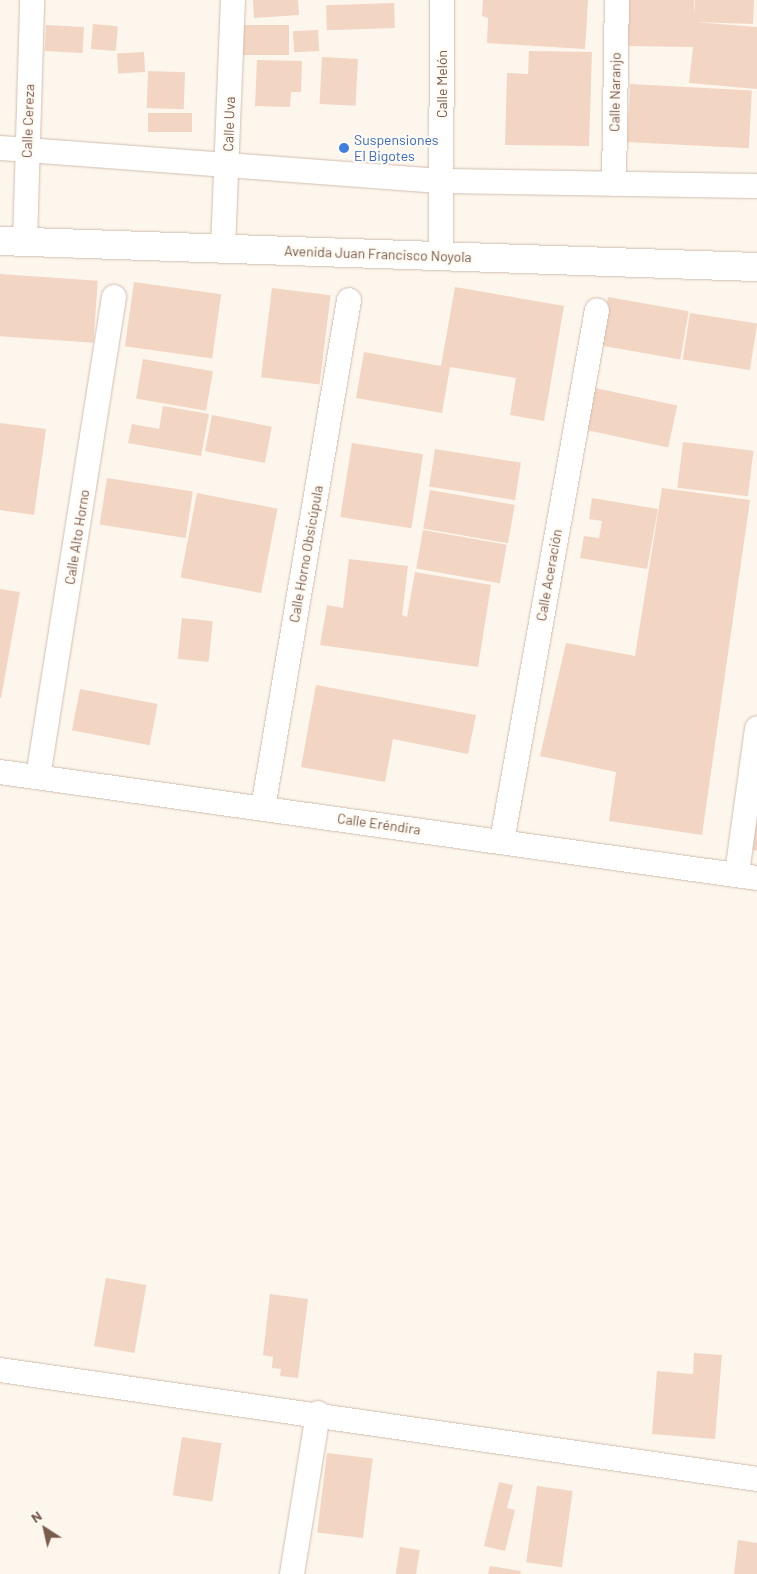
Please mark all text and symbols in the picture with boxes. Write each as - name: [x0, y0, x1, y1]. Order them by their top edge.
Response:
- street label: Calle Melón: [434, 50, 450, 118]
- street label: Calle Naranjo: [606, 52, 624, 132]
- street label: Calle Cereza: [18, 84, 38, 158]
- street label: Calle Uva: [220, 96, 238, 152]
- place label: Suspensiones El Bigotes: [354, 132, 439, 164]
- marker: Suspensiones El Bigotes: [338, 142, 350, 154]
- street label: Avenida Juan Francisco Noyola: [284, 242, 472, 266]
- street label: Calle Horno Obsicúpula: [286, 484, 326, 624]
- street label: Calle Alto Horno: [61, 488, 93, 586]
- street label: Calle Aceración: [533, 528, 565, 622]
- street label: Calle Eréndira: [336, 810, 422, 838]
- north arrow: [20, 1504, 70, 1554]
- text: N: [27, 1507, 45, 1526]

